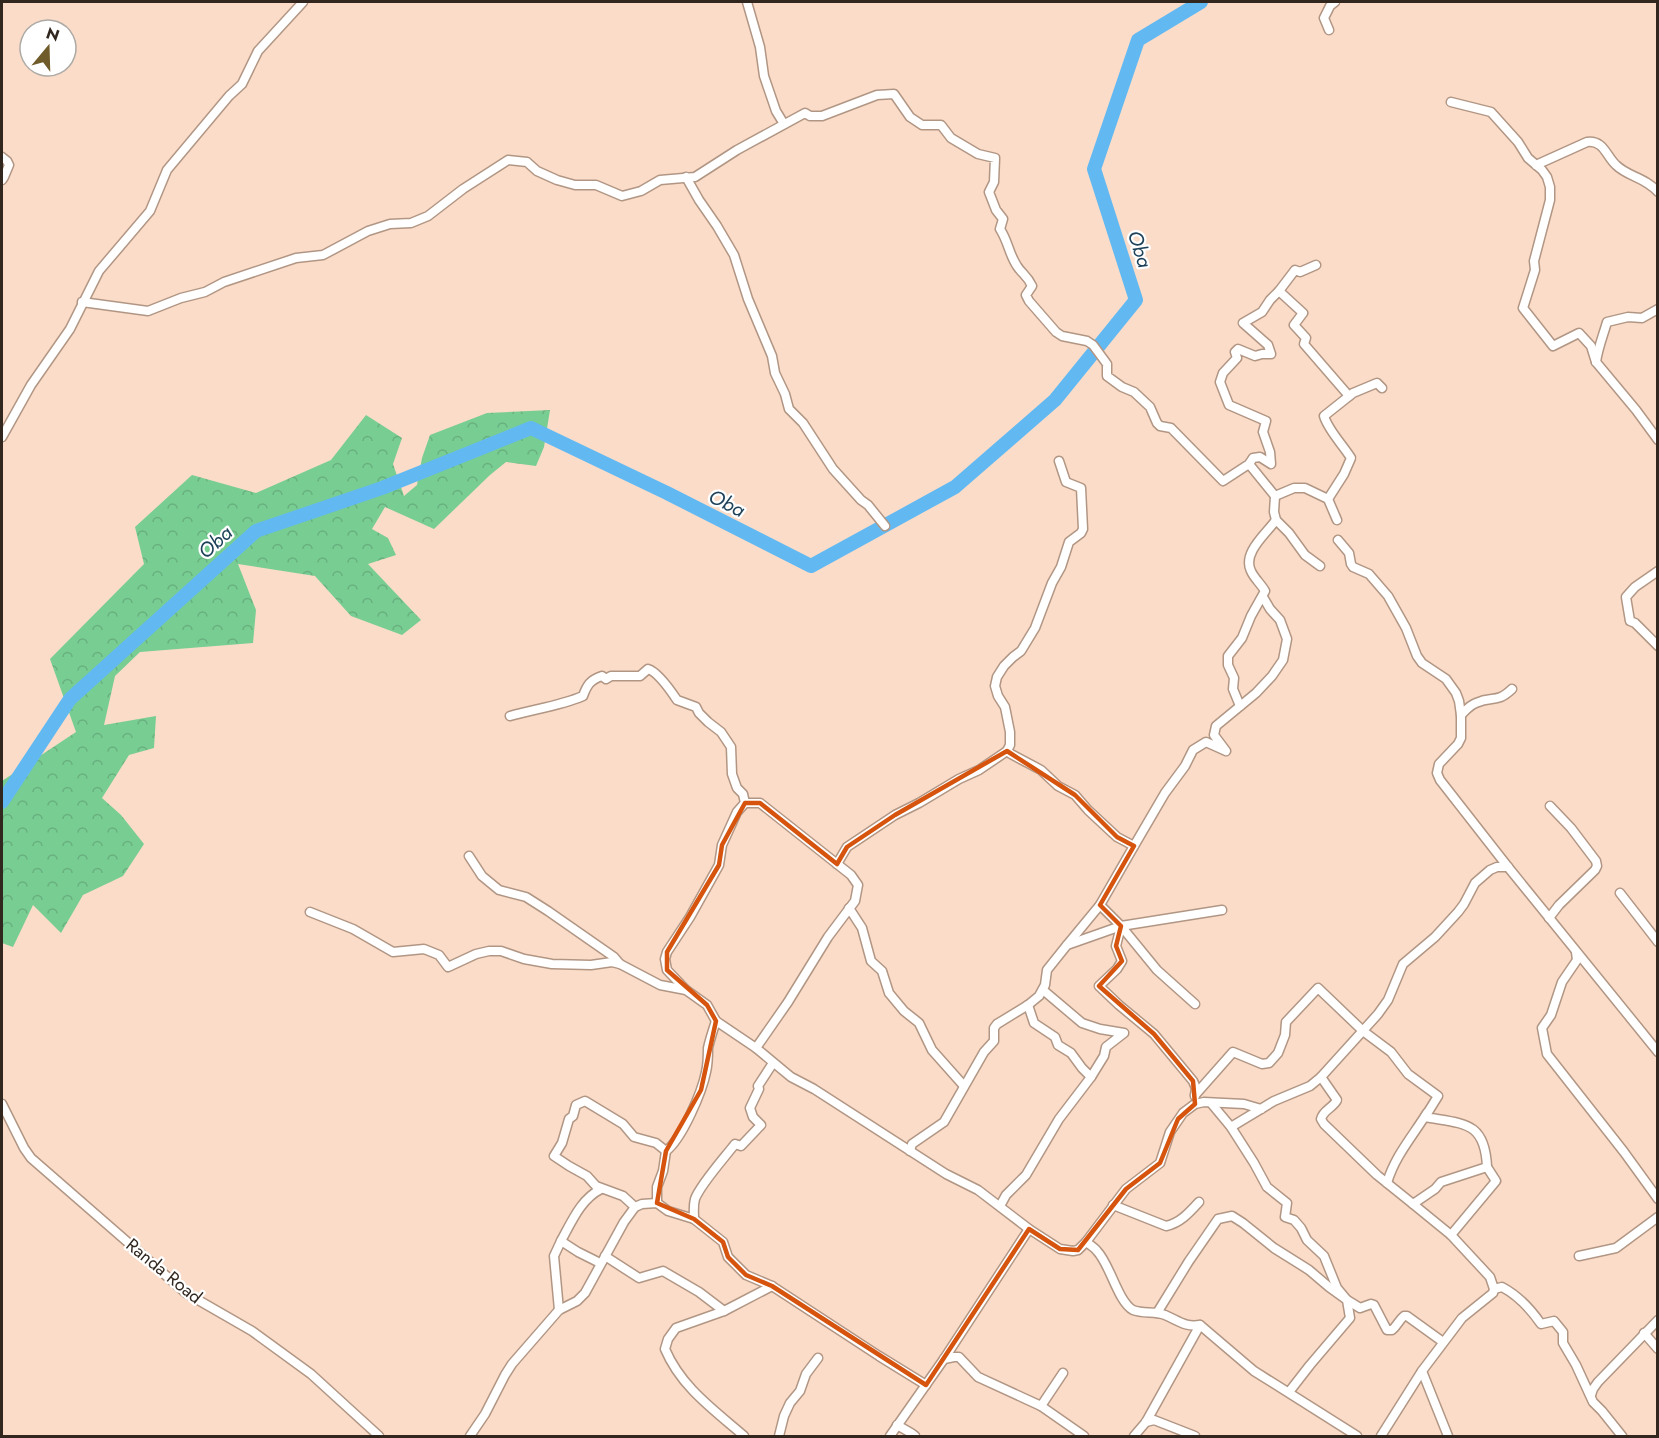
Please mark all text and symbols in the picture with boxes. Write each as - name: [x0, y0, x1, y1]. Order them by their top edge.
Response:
- north arrow: [18, 18, 78, 78]
- text: N: [43, 21, 62, 47]
- water label: Oba: [1120, 227, 1159, 271]
- water label: Oba: [704, 482, 750, 525]
- water label: Oba: [192, 519, 239, 566]
- street label: Randa Road: [120, 1232, 208, 1310]

